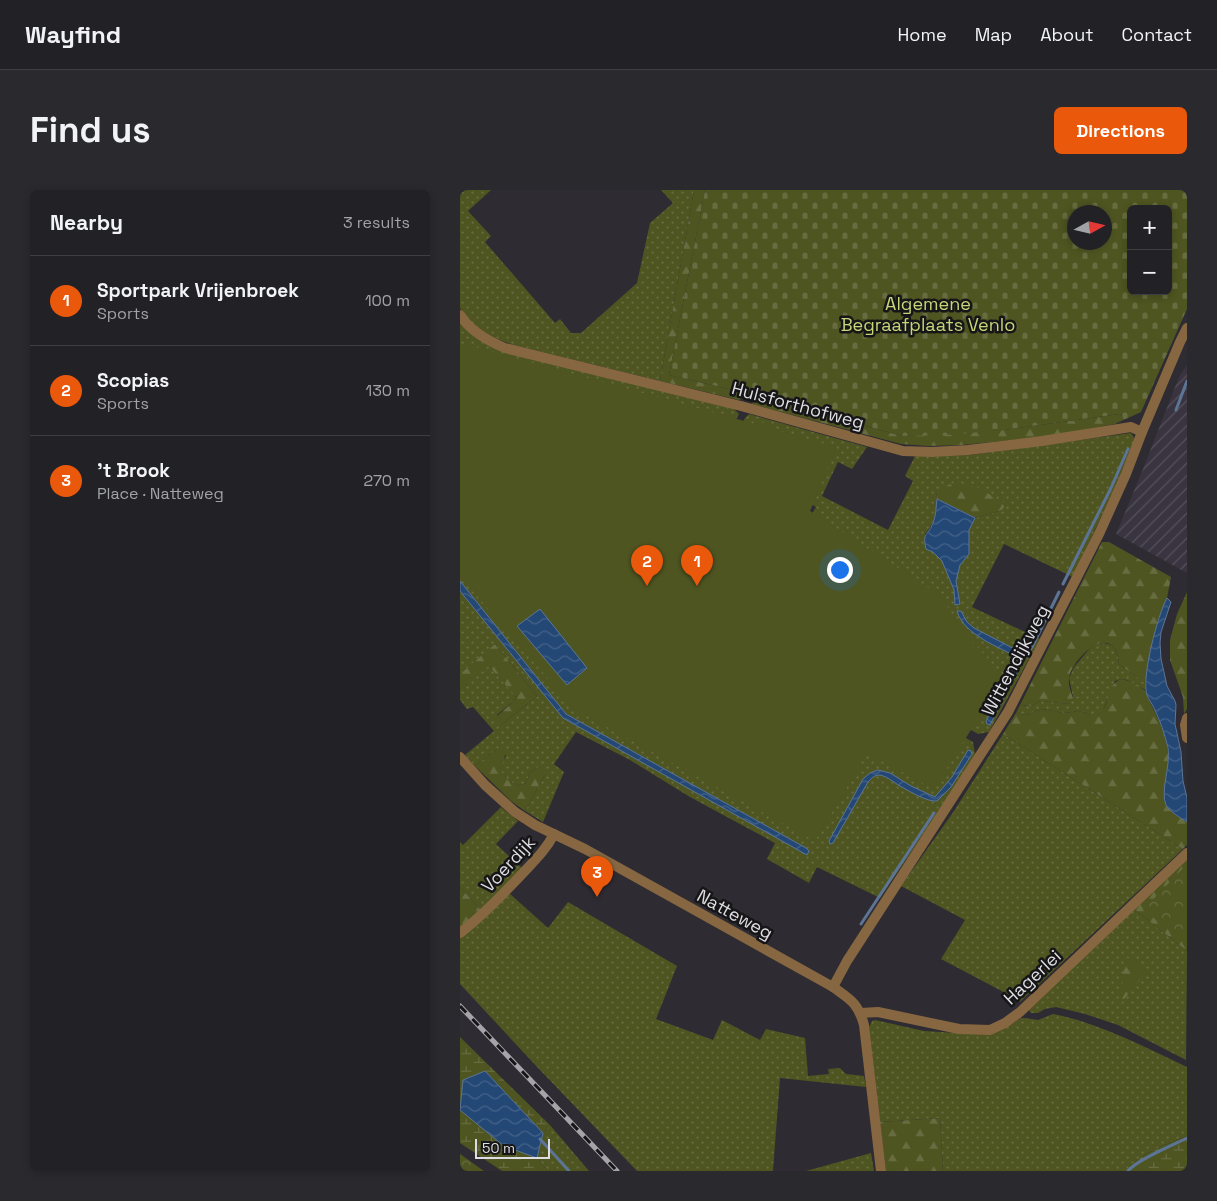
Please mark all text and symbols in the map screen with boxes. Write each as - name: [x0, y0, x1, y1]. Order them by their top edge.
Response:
- text: Wayfind: [25, 19, 121, 50]
- text: Home: [898, 23, 947, 46]
- text: Map: [975, 23, 1012, 46]
- text: About: [1040, 23, 1094, 46]
- text: Contact: [1122, 23, 1192, 46]
- button: Directions: [1054, 107, 1187, 154]
- text: Find us: [30, 108, 151, 152]
- north arrow: [1067, 205, 1112, 250]
- map controls: [1127, 205, 1172, 295]
- button: +: [1127, 205, 1172, 250]
- text: Nearby: [50, 209, 123, 236]
- text: 3 results: [343, 212, 410, 233]
- button: −: [1127, 250, 1172, 295]
- text: Sportpark Vrijenbroek: [97, 278, 299, 303]
- text: 1: [62, 290, 70, 311]
- text: 100 m: [365, 290, 410, 311]
- park label: Algemene Begraafplaats Venlo: [841, 292, 1015, 336]
- text: Sports: [97, 303, 149, 324]
- text: Scopias: [97, 368, 169, 393]
- street label: Hulsforthofweg: [729, 376, 867, 434]
- text: 2: [61, 380, 71, 401]
- text: 130 m: [366, 380, 410, 401]
- text: Sports: [97, 393, 149, 414]
- text: 't Brook: [97, 458, 170, 483]
- text: 3: [61, 470, 71, 491]
- text: 270 m: [363, 470, 410, 491]
- text: Place · Natteweg: [97, 483, 224, 504]
- pin: 2: [631, 545, 663, 586]
- pin: 1: [681, 545, 713, 586]
- your location: [827, 557, 853, 583]
- street label: Wittendijkweg: [976, 601, 1054, 719]
- street label: Voerdijk: [476, 831, 540, 897]
- pin: 3: [581, 856, 613, 897]
- street label: Natteweg: [693, 884, 777, 944]
- street label: Hagerlei: [998, 945, 1066, 1009]
- scale bar: [475, 1136, 550, 1159]
- text: 50 m: [482, 1139, 515, 1157]

